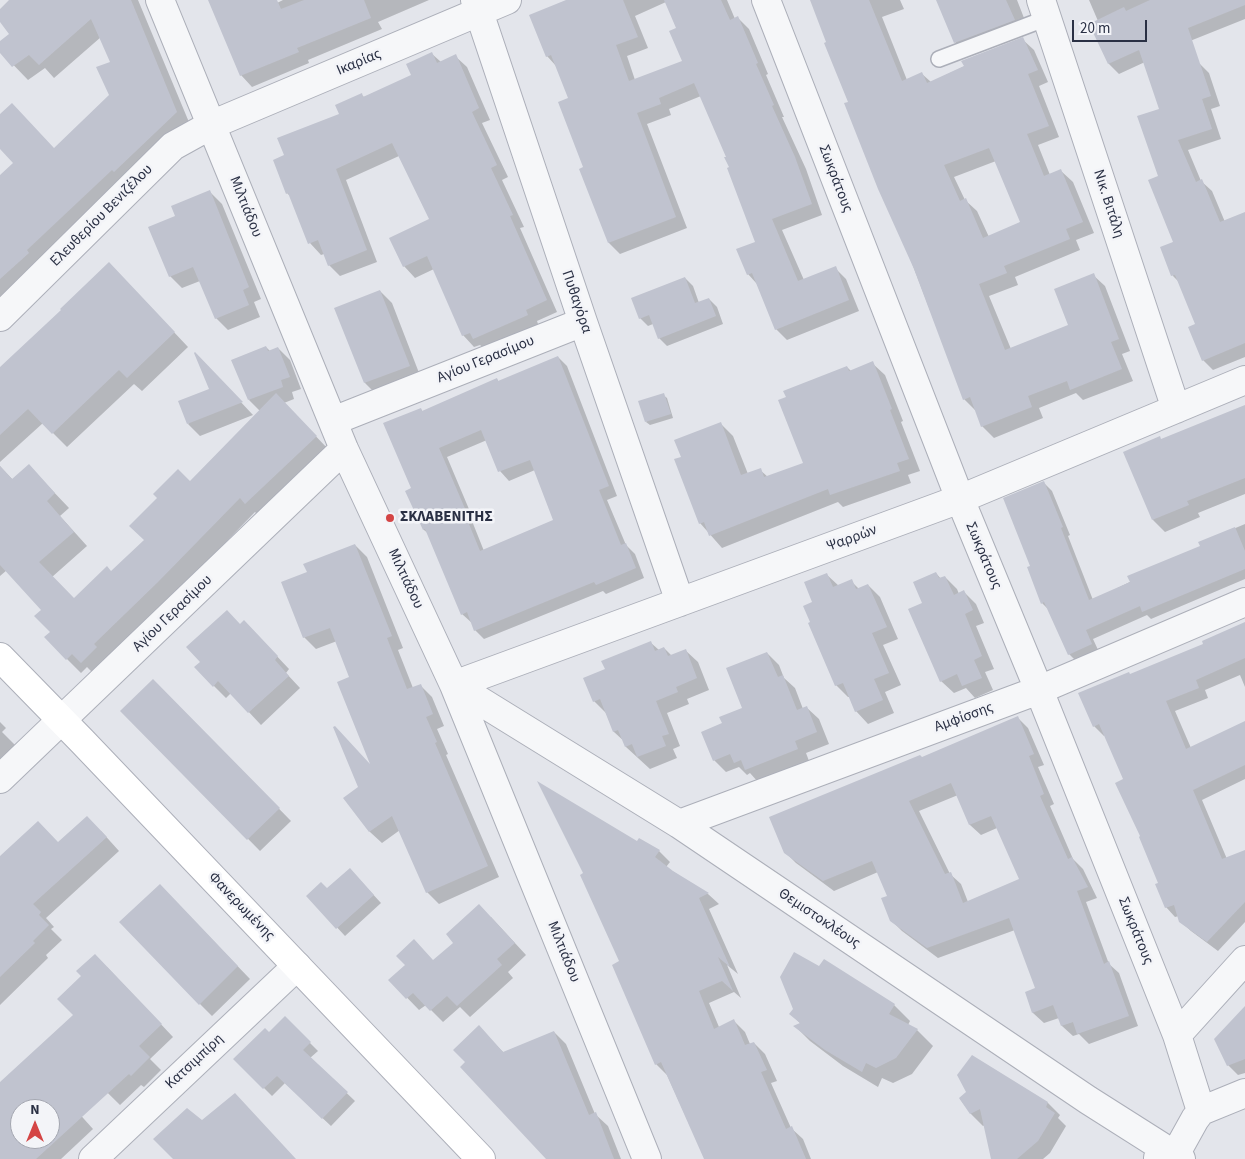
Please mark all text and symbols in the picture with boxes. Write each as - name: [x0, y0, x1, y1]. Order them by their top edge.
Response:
- scale bar: [1075, 10, 1150, 42]
- text: 20 m: [1080, 18, 1110, 39]
- street label: Ικαρίας: [334, 46, 384, 80]
- street label: Σωκράτους: [814, 143, 856, 215]
- street label: Ελευθερίου Βενιζέλου: [47, 161, 157, 271]
- street label: Νικ. Βιτάλη: [1088, 167, 1128, 241]
- street label: Μιλτιάδου: [225, 174, 265, 240]
- street label: Πυθαγόρα: [557, 268, 595, 336]
- street label: Αγίου Γερασίμου: [435, 332, 537, 388]
- place label: ΣΚΛΑΒΕΝΙΤΗΣ: [400, 509, 493, 527]
- marker: ΣΚΛΑΒΕΝΙΤΗΣ: [384, 512, 396, 524]
- street label: Σωκράτους: [961, 520, 1005, 592]
- street label: Ψαρρών: [824, 522, 880, 556]
- street label: Μιλτιάδου: [383, 546, 427, 612]
- street label: Αγίου Γερασίμου: [130, 572, 216, 656]
- street label: Αμφίσσης: [932, 699, 996, 737]
- street label: Φανερωμένης: [204, 869, 278, 945]
- street label: Θεμιστοκλέους: [775, 885, 863, 953]
- street label: Σωκράτους: [1113, 895, 1157, 967]
- street label: Μιλτιάδου: [543, 919, 583, 985]
- street label: Κατσιμπίρη: [162, 1031, 228, 1093]
- north arrow: [10, 1099, 60, 1149]
- text: N: [30, 1100, 40, 1120]

